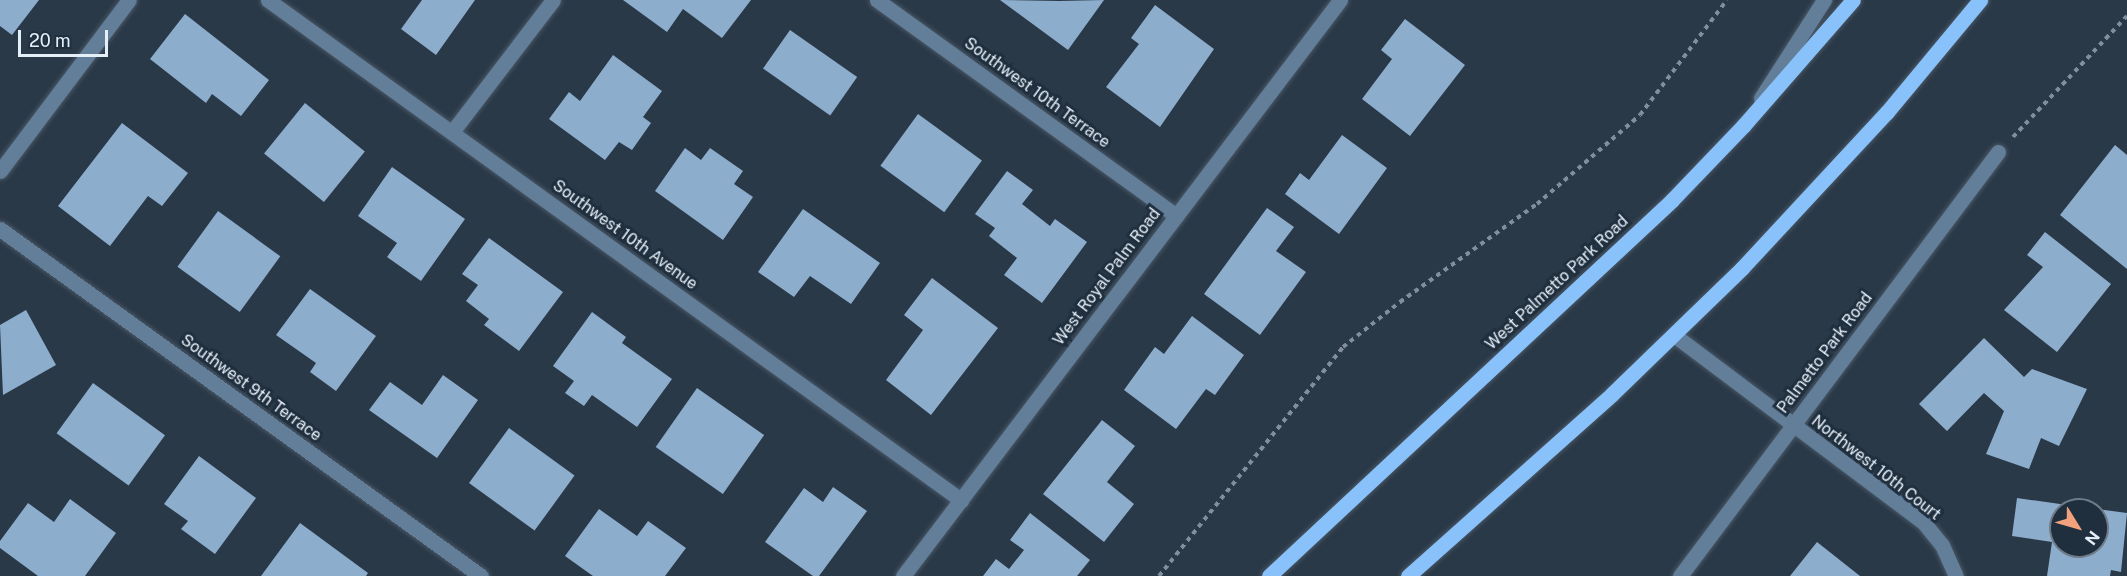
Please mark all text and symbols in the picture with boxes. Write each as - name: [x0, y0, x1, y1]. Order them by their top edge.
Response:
- scale bar: [21, 18, 111, 56]
- text: 20 m: [29, 30, 71, 51]
- street label: Southwest 10th Terrace: [960, 34, 1114, 152]
- street label: Southwest 10th Avenue: [549, 176, 701, 294]
- street label: West Royal Palm Road: [1049, 205, 1165, 349]
- street label: West Palmetto Park Road: [1482, 212, 1632, 354]
- street label: Palmetto Park Road: [1773, 289, 1877, 417]
- street label: Southwest 9th Terrace: [177, 331, 325, 445]
- street label: Northwest 10th Court: [1808, 412, 1944, 524]
- north arrow: [2049, 498, 2109, 558]
- text: N: [2081, 527, 2104, 549]

